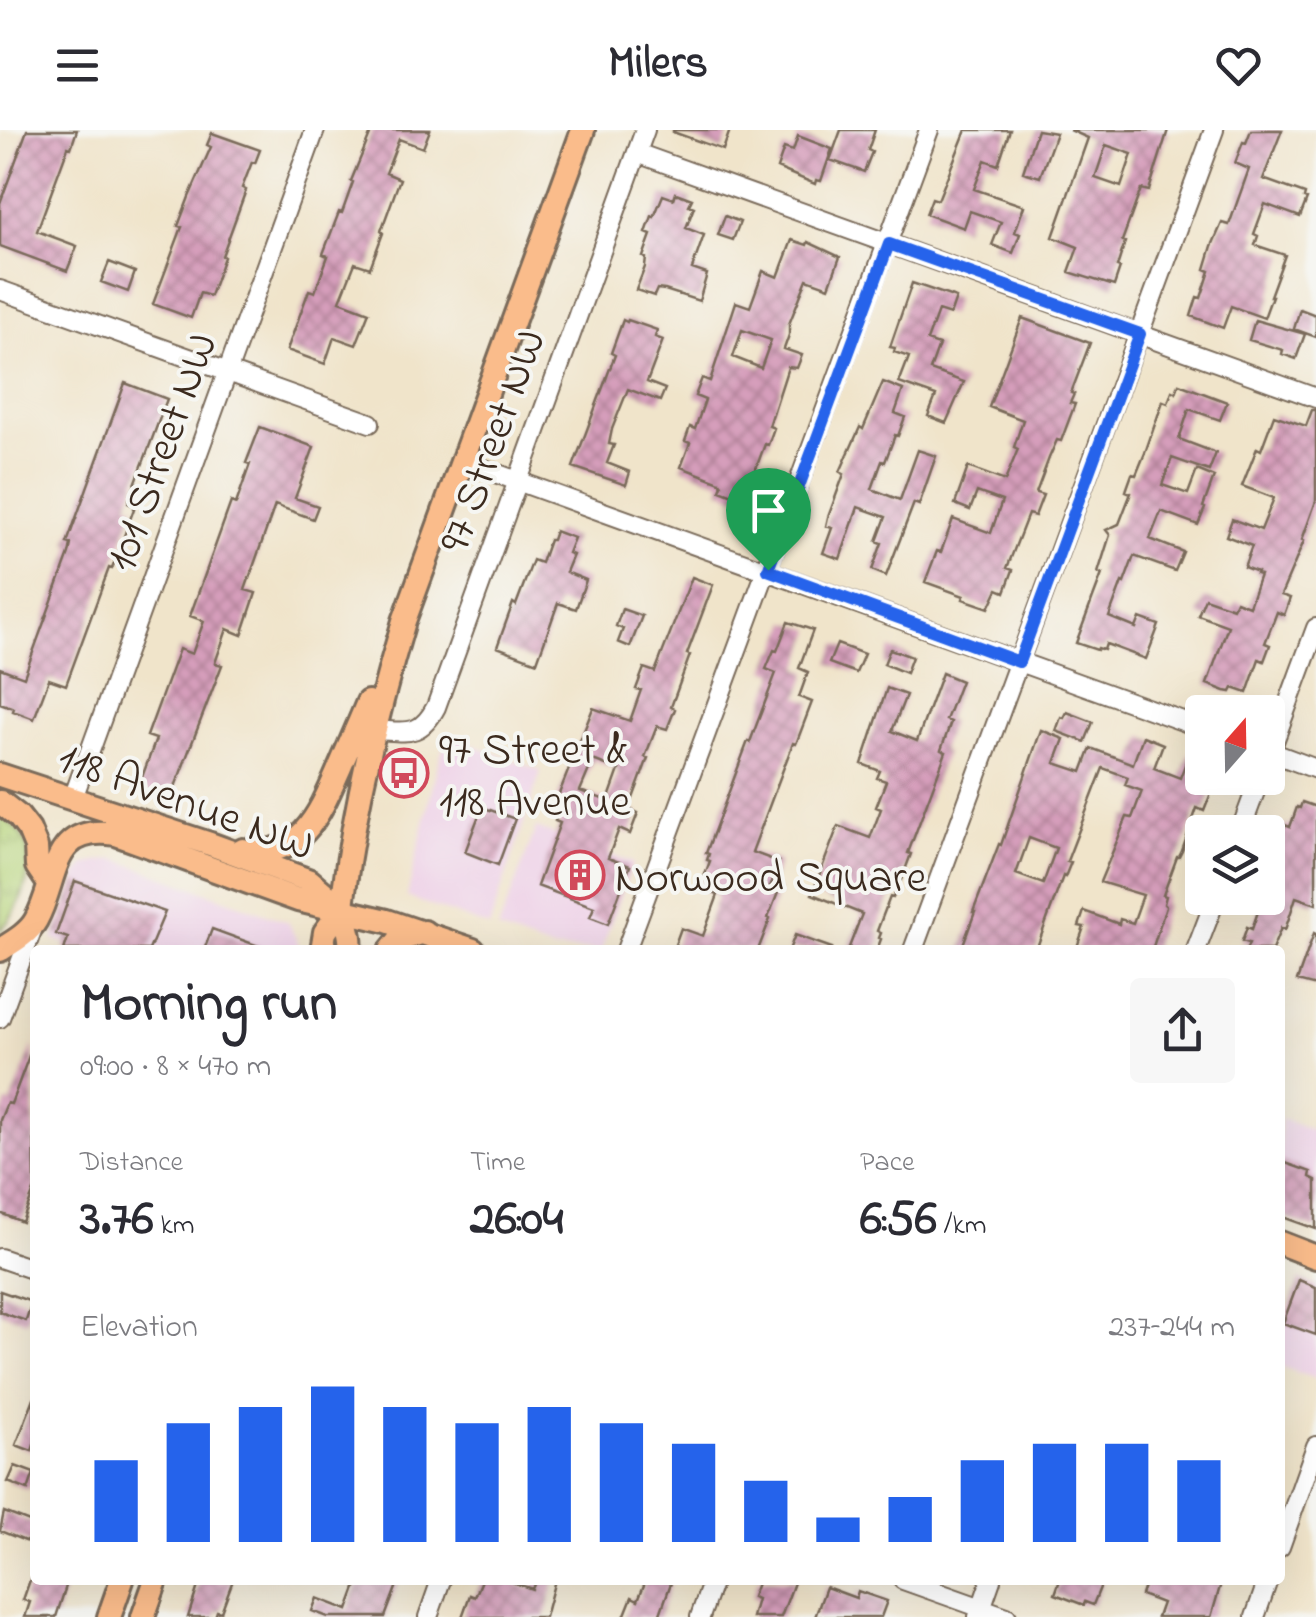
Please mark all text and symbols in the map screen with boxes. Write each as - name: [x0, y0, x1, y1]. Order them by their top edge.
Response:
- text: Milers: [608, 32, 708, 98]
- icon: menu: [50, 38, 105, 93]
- icon: heart: [1211, 38, 1266, 93]
- street label: 97 Street NW: [424, 321, 566, 563]
- street label: 101 Street NW: [90, 324, 237, 581]
- pin: [726, 468, 811, 571]
- icon: arrive: [741, 483, 796, 538]
- north arrow: [1185, 695, 1285, 795]
- map controls: [1185, 695, 1285, 915]
- place label: 97 Street & 118 Avenue: [439, 719, 631, 837]
- street label: 118 Avenue NW: [48, 727, 322, 881]
- bus stop icon: 97 Street & 118 Avenue: [378, 747, 430, 799]
- button: layers: [1185, 815, 1285, 915]
- place label: Norwood Square: [615, 847, 928, 913]
- building icon: Norwood Square: [554, 849, 606, 901]
- text: Morning run: [80, 966, 337, 1046]
- button: share: [1130, 978, 1235, 1083]
- text: 09:00 · 8 × 470 m: [80, 1044, 271, 1091]
- text: Distance: [80, 1143, 183, 1184]
- text: Time: [470, 1143, 525, 1184]
- text: Pace: [860, 1143, 915, 1184]
- text: 3.76: [80, 1184, 153, 1257]
- text: 26:04: [470, 1184, 563, 1257]
- text: 6:56: [860, 1184, 937, 1257]
- text: km: [153, 1206, 194, 1247]
- text: /km: [937, 1206, 987, 1247]
- text: Elevation: [80, 1305, 198, 1352]
- text: 237–244 m: [1108, 1305, 1235, 1352]

